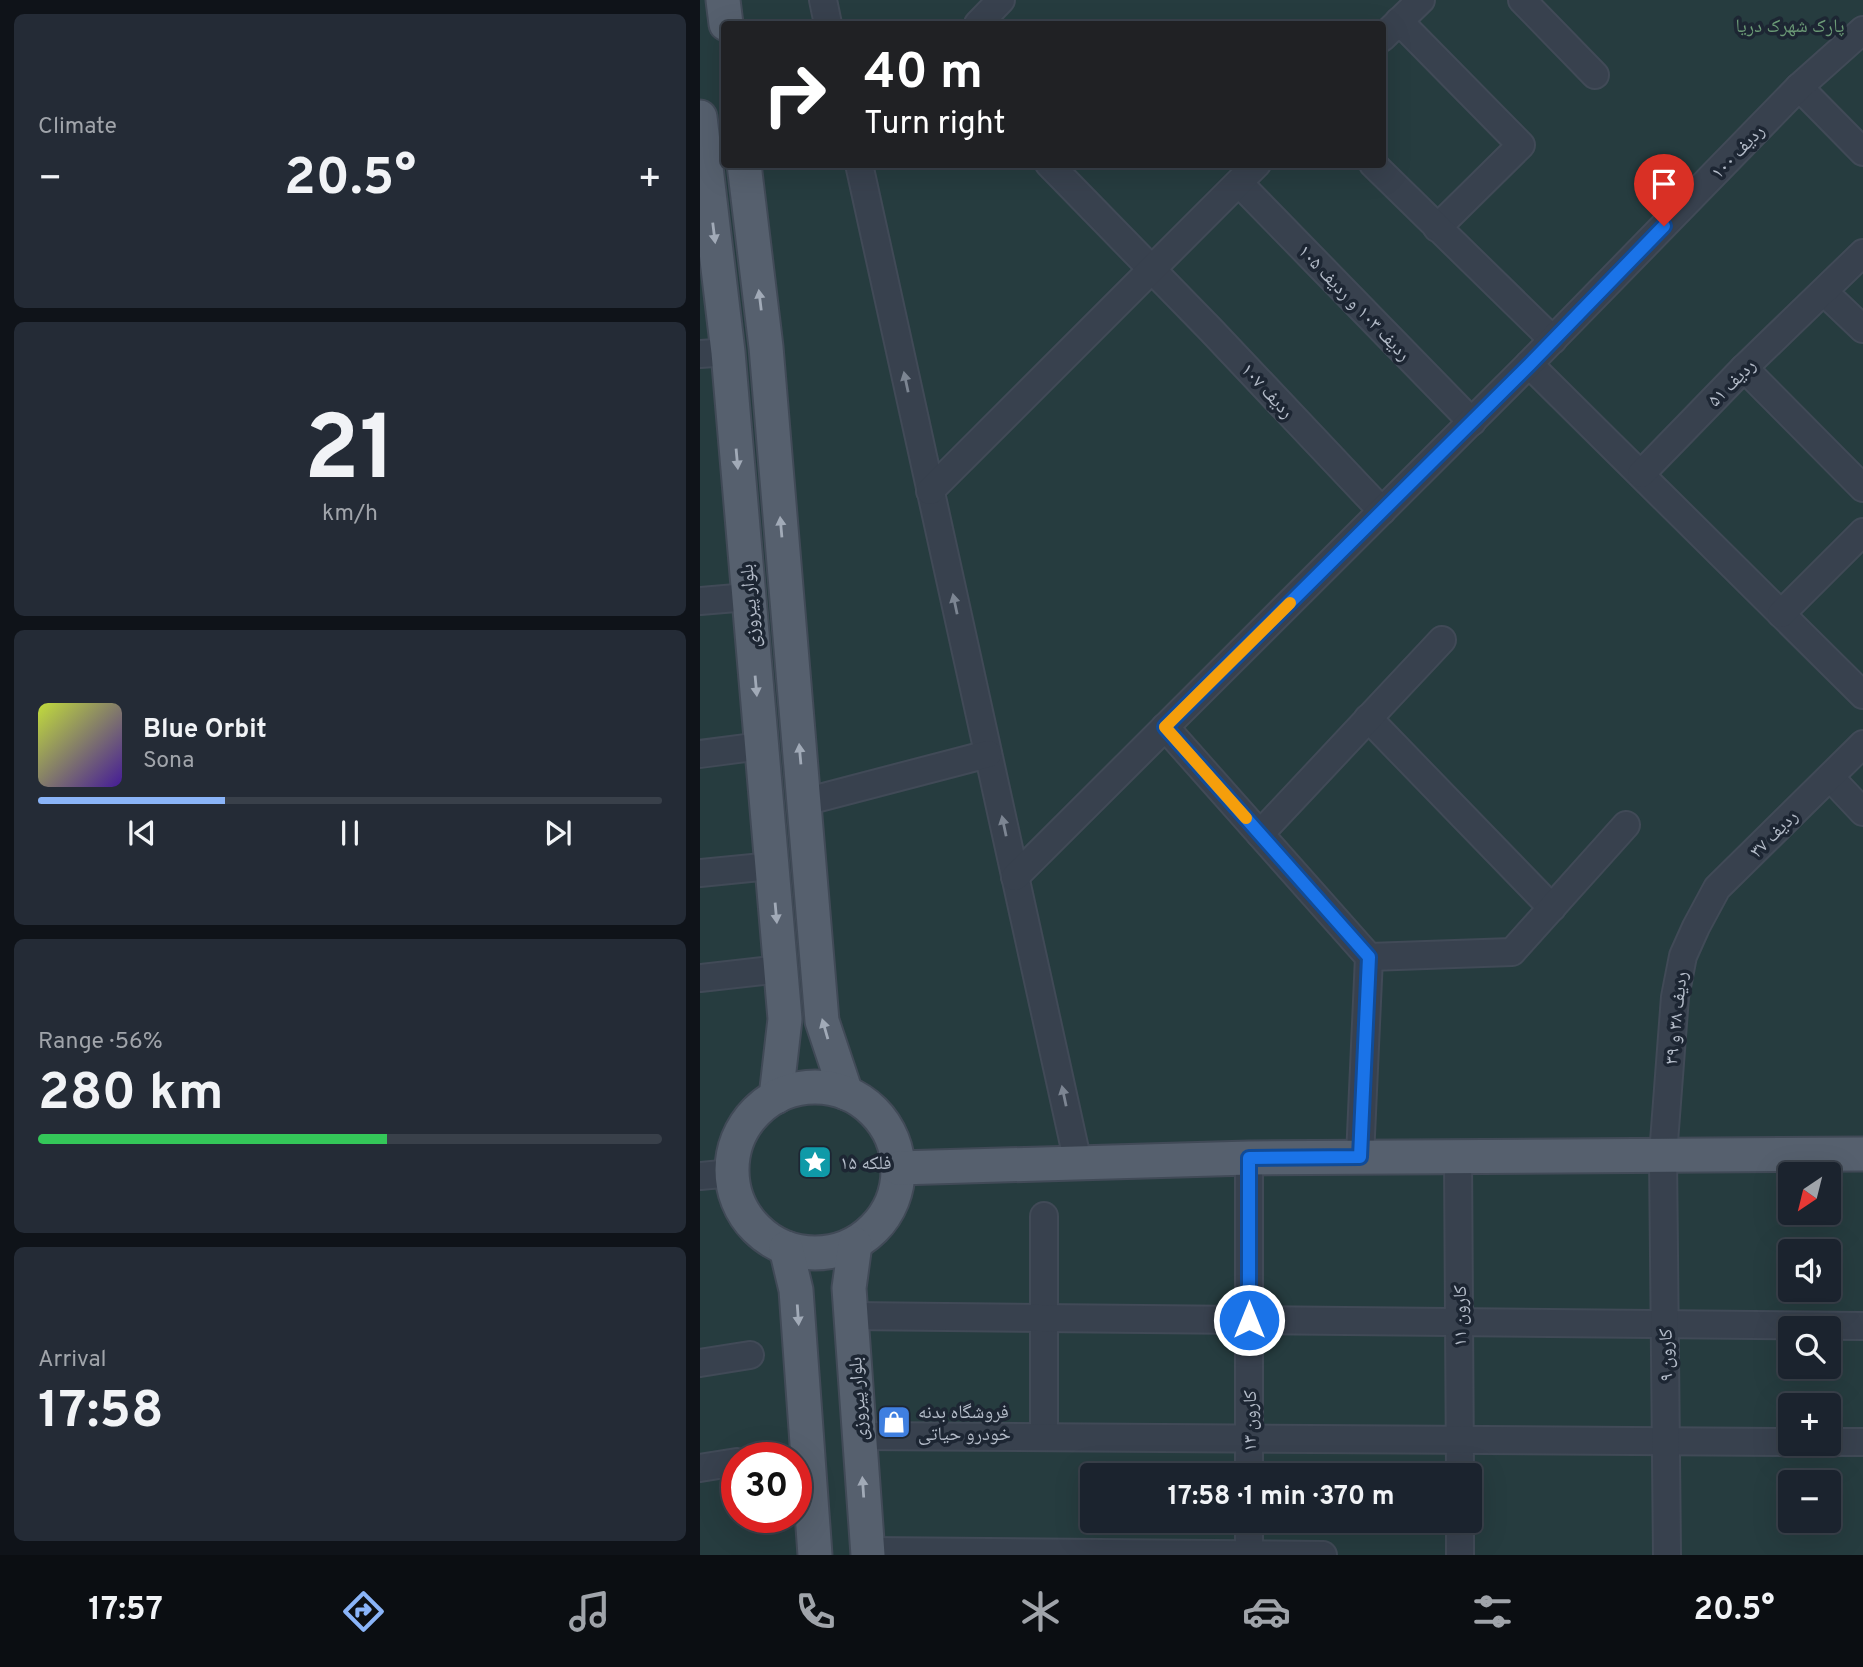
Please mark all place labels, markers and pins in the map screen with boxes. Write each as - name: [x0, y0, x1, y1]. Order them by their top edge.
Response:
- pin: [1634, 154, 1694, 226]
- place icon: فلکه ۱۵: [796, 1143, 834, 1181]
- place label: فلکه ۱۵: [840, 1152, 891, 1176]
- place label: فروشگاه بدنه خودرو حیاتی: [918, 1401, 1011, 1447]
- shop icon: فروشگاه بدنه خودرو حیاتی: [875, 1403, 913, 1441]

